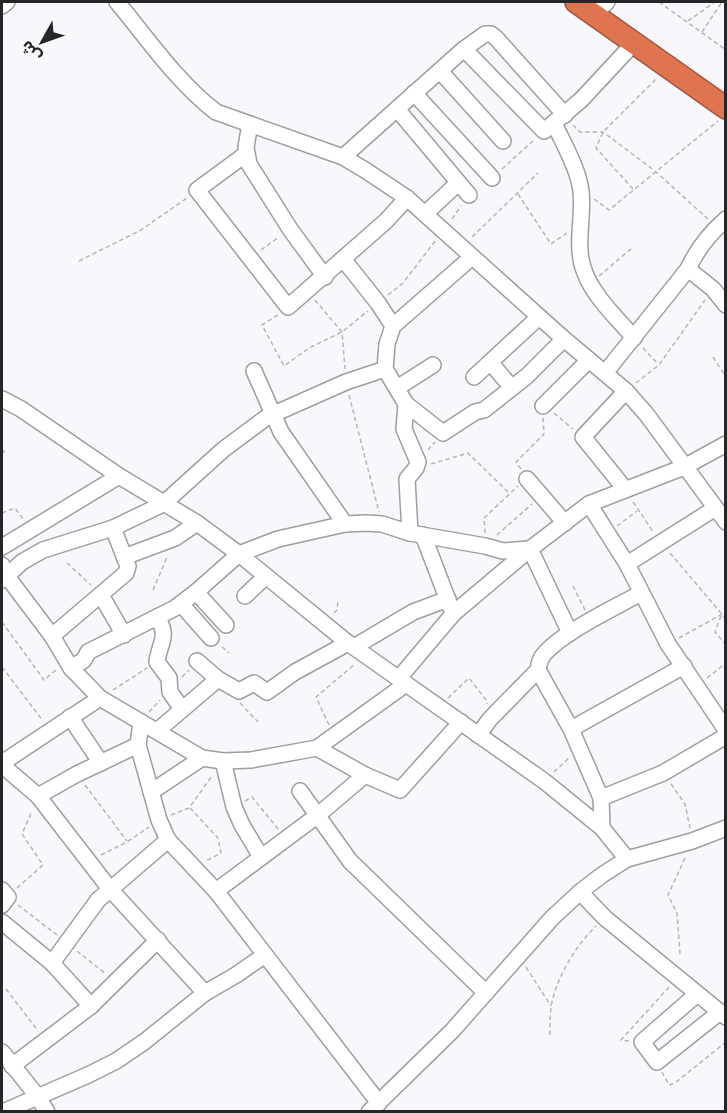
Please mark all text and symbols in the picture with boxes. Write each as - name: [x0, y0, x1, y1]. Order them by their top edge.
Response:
- north arrow: [12, 12, 72, 72]
- text: ش: [16, 36, 46, 66]

